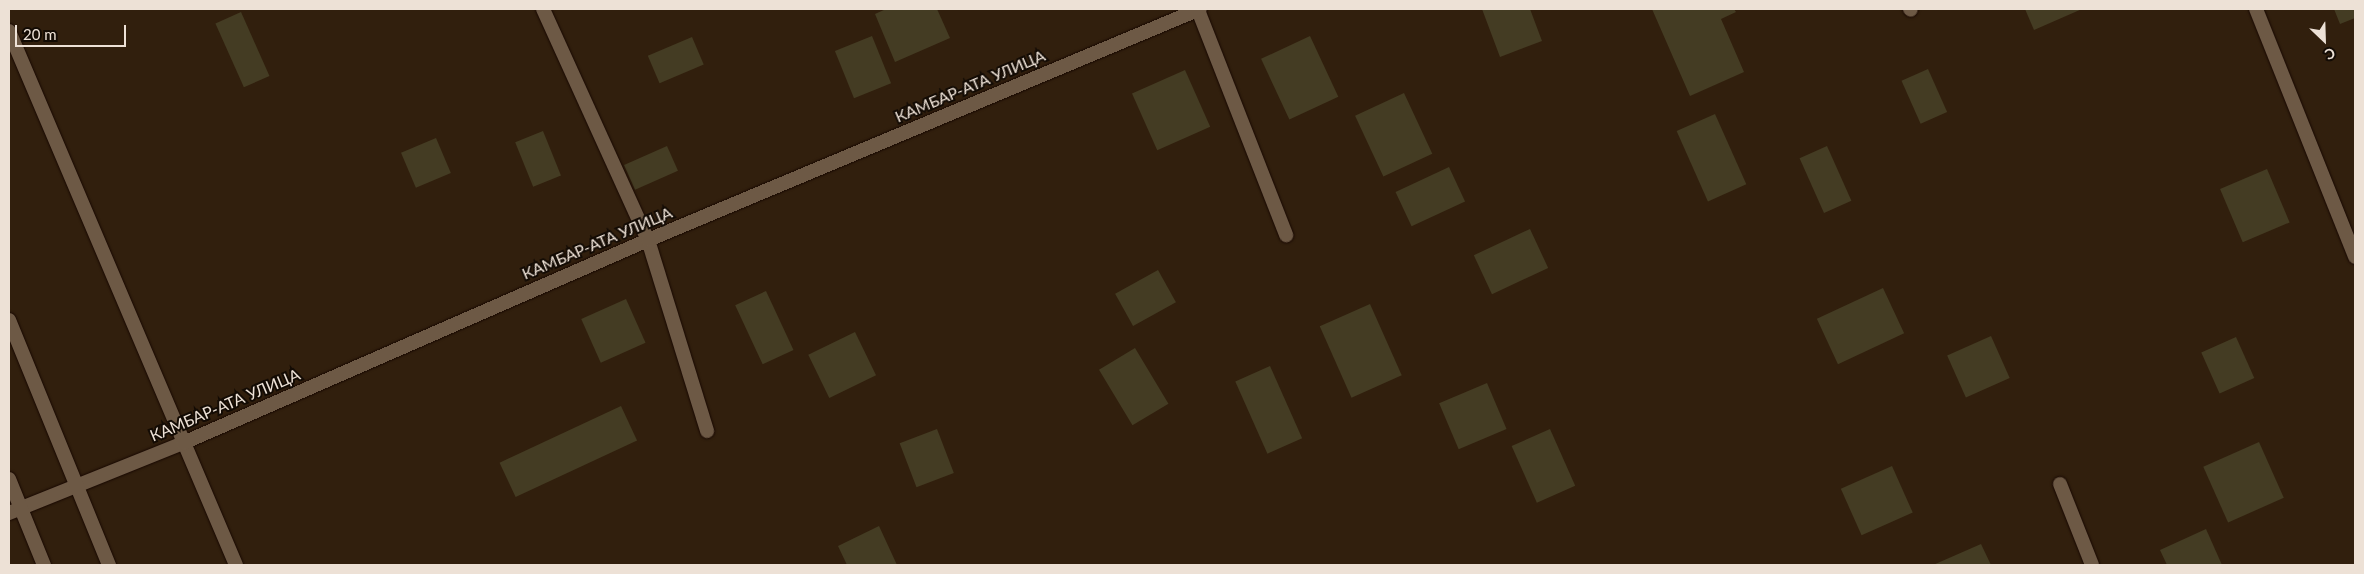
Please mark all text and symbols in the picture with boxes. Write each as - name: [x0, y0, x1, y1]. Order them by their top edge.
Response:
- scale bar: [18, 15, 129, 47]
- north arrow: [2299, 15, 2349, 65]
- text: 20 m: [23, 25, 57, 43]
- text: С: [2323, 45, 2338, 64]
- street label: КАМБАР-АТА УЛИЦА: [892, 46, 1048, 126]
- street label: КАМБАР-АТА УЛИЦА: [519, 203, 675, 283]
- street label: КАМБАР-АТА УЛИЦА: [147, 365, 303, 445]

